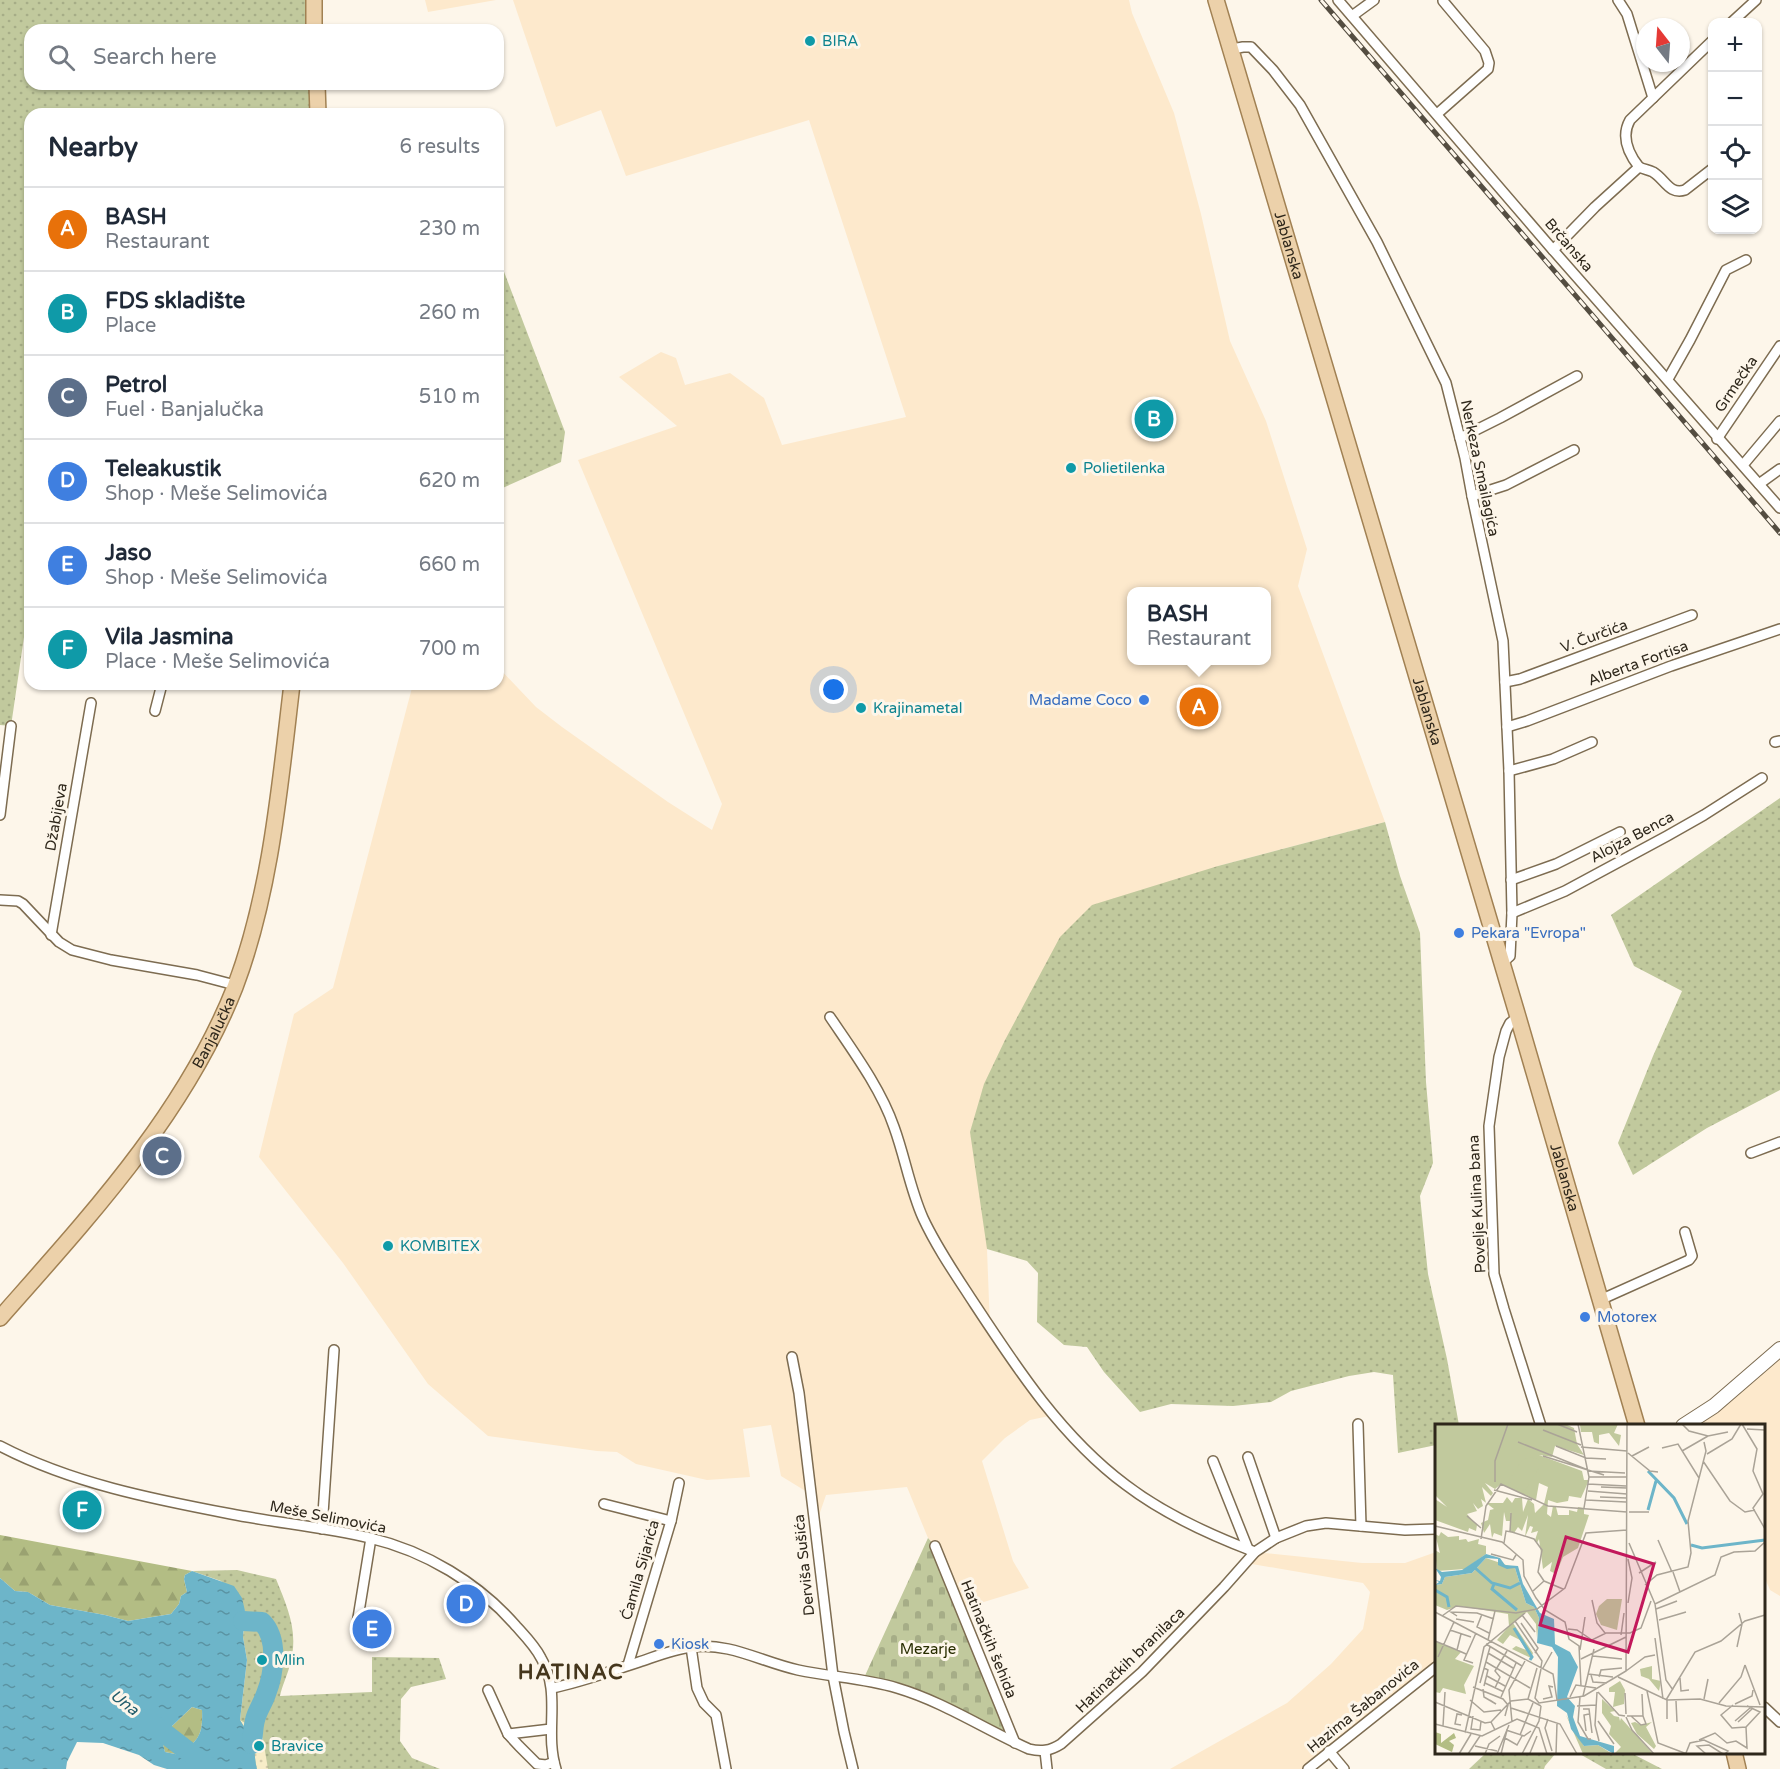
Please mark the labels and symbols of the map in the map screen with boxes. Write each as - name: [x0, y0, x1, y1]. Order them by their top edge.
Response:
- north arrow: [1636, 18, 1690, 72]
- place label: BIRA: [822, 32, 859, 50]
- marker: BIRA: [803, 34, 817, 48]
- street label: Jablanska: [1270, 209, 1307, 281]
- street label: Brčanska: [1541, 215, 1597, 275]
- street label: Grmečka: [1711, 353, 1761, 415]
- pin: B: [1134, 396, 1174, 442]
- street label: Nerkeza Smailagića: [1457, 398, 1503, 538]
- place label: Polietilenka: [1083, 459, 1165, 477]
- marker: Polietilenka: [1064, 461, 1078, 475]
- street label: V. Čurčića: [1558, 616, 1630, 656]
- street label: Alberta Fortisa: [1586, 637, 1690, 689]
- your location: [819, 675, 848, 704]
- street label: Jablanska: [1409, 675, 1446, 747]
- pin: A: [1180, 684, 1218, 730]
- place label: Madame Coco: [1029, 691, 1132, 709]
- marker: Madame Coco: [1137, 693, 1151, 707]
- place label: Krajinametal: [873, 699, 963, 717]
- marker: Krajinametal: [854, 701, 868, 715]
- street label: Džabijeva: [41, 782, 71, 852]
- street label: Alojza Benca: [1587, 807, 1677, 867]
- place label: Pekara "Evropa": [1471, 924, 1586, 942]
- marker: Pekara "Evropa": [1452, 926, 1466, 940]
- street label: Banjalučka: [188, 994, 239, 1071]
- pin: C: [142, 1134, 182, 1178]
- street label: Povelje Kulina bana: [1464, 1134, 1490, 1274]
- street label: Jablanska: [1546, 1141, 1583, 1214]
- place label: KOMBITEX: [400, 1237, 480, 1255]
- marker: KOMBITEX: [381, 1239, 395, 1253]
- place label: Motorex: [1597, 1308, 1657, 1326]
- marker: Motorex: [1578, 1310, 1592, 1324]
- inset map: [1435, 1424, 1765, 1754]
- pin: F: [62, 1488, 101, 1532]
- street label: Meše Selimovića: [268, 1497, 388, 1537]
- street label: Derviša Sušića: [790, 1513, 818, 1617]
- street label: Ćamila Sijarića: [617, 1518, 663, 1622]
- street label: Hatinačkih šehida: [957, 1577, 1021, 1701]
- pin: D: [446, 1582, 486, 1626]
- street label: Hatinačkih branilaca: [1072, 1603, 1188, 1717]
- pin: E: [352, 1606, 392, 1652]
- place label: Kiosk: [671, 1635, 709, 1653]
- marker: Kiosk: [652, 1637, 666, 1651]
- park label: Mezarje: [900, 1640, 956, 1658]
- place label: Mlin: [274, 1651, 305, 1669]
- marker: Mlin: [255, 1653, 269, 1667]
- street label: Hazima Šabanovića: [1303, 1655, 1423, 1757]
- district label: HATINAC: [518, 1660, 624, 1685]
- water label: Una: [106, 1685, 143, 1721]
- place label: Bravice: [271, 1737, 323, 1755]
- marker: Bravice: [252, 1739, 266, 1753]

